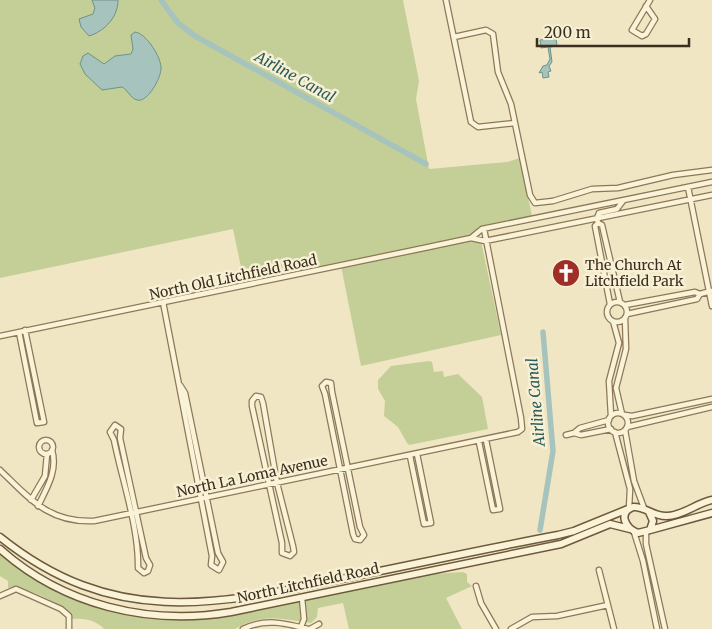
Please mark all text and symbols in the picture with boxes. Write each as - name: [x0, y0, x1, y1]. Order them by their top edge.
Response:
- scale bar: [537, 15, 690, 47]
- text: 200 m: [544, 23, 591, 42]
- water label: Airline Canal: [251, 46, 339, 106]
- street label: North Old Litchfield Road: [148, 250, 319, 304]
- place label: The Church At Litchfield Park: [585, 256, 684, 290]
- church icon: The Church At Litchfield Park: [551, 258, 581, 288]
- water label: Airline Canal: [522, 357, 549, 448]
- street label: North La Loma Avenue: [175, 451, 329, 501]
- street label: North Litchfield Road: [235, 559, 381, 607]

